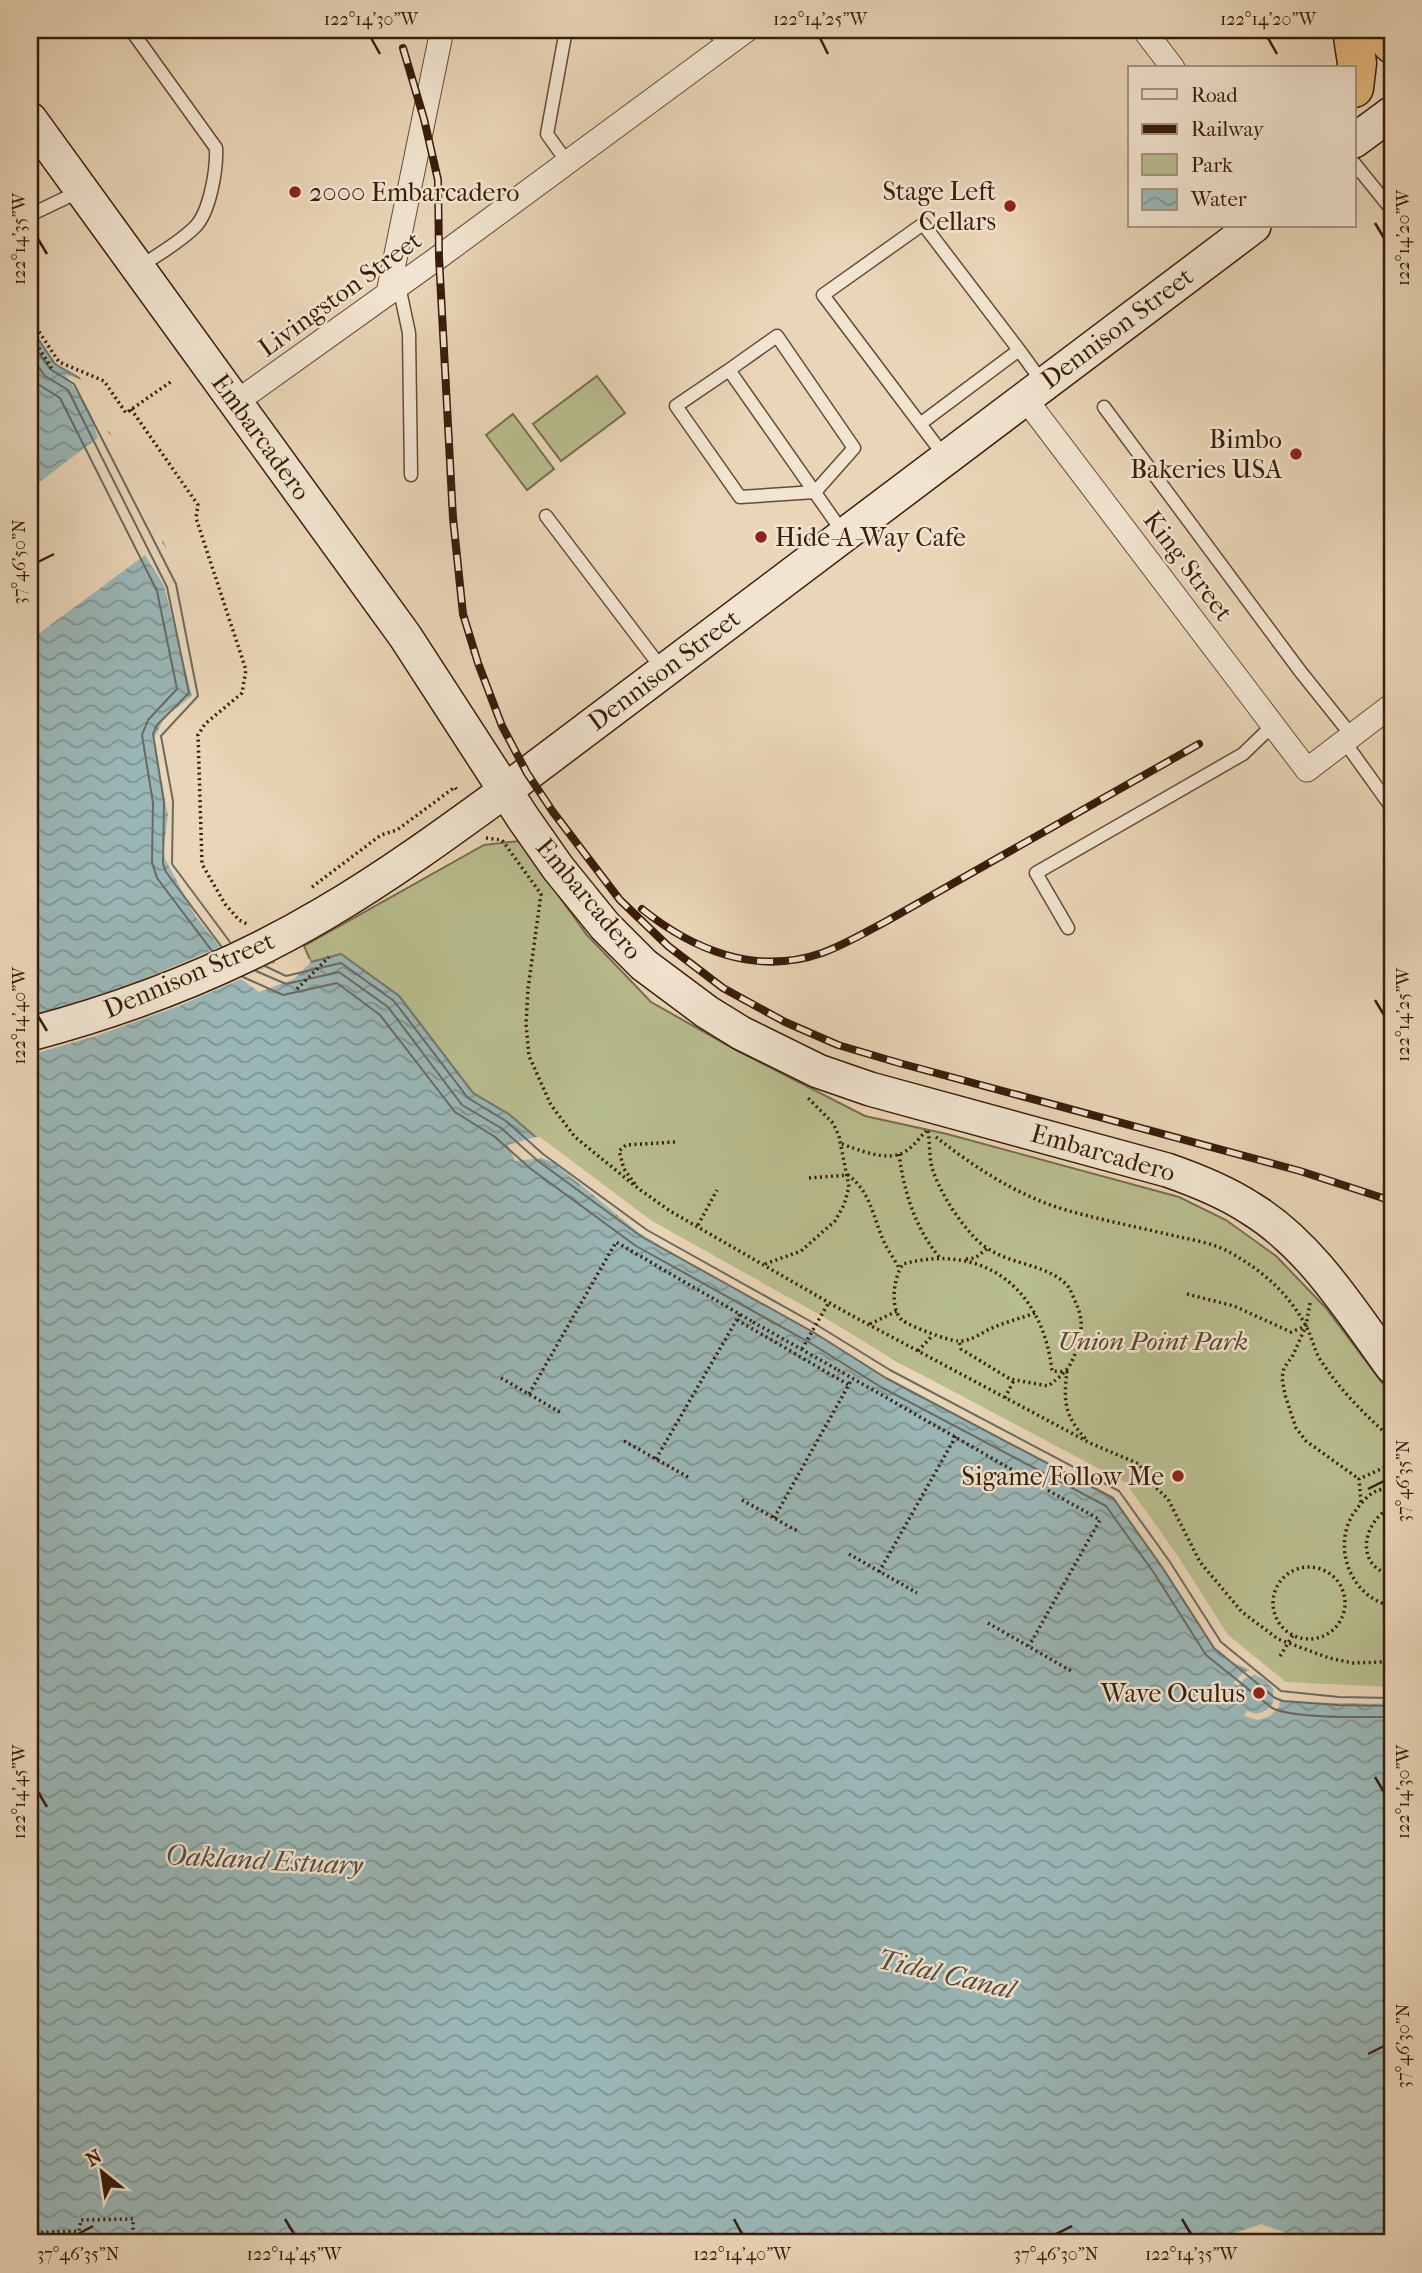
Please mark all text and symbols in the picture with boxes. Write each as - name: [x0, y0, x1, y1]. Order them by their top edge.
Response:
- text: 122°14'30"W: [324, 9, 420, 30]
- text: 122°14'25"W: [773, 9, 868, 30]
- text: 122°14'20"W: [1220, 9, 1317, 30]
- legend: [1128, 66, 1356, 228]
- text: Road: [1191, 83, 1238, 107]
- text: Railway: [1191, 117, 1265, 141]
- text: Park: [1191, 153, 1233, 177]
- place label: Stage Left Cellars: [882, 176, 997, 237]
- place label: 2000 Embarcadero: [309, 177, 520, 208]
- marker: 2000 Embarcadero: [287, 184, 303, 200]
- text: Water: [1190, 187, 1247, 211]
- text: 122°14'20"W: [1393, 189, 1414, 286]
- text: 122°14'35"W: [9, 192, 30, 285]
- marker: Stage Left Cellars: [1002, 198, 1018, 214]
- street label: Livingston Street: [253, 224, 428, 363]
- street label: Dennison Street: [1035, 260, 1200, 395]
- street label: Embarcadero: [205, 368, 317, 506]
- place label: Bimbo Bakeries USA: [1130, 424, 1283, 485]
- marker: Bimbo Bakeries USA: [1288, 446, 1304, 462]
- street label: King Street: [1137, 505, 1240, 628]
- text: 37°46'50"N: [9, 519, 30, 605]
- place label: Hide-A-Way Cafe: [775, 522, 966, 553]
- marker: Hide-A-Way Cafe: [753, 529, 769, 545]
- street label: Dennison Street: [582, 602, 747, 737]
- street label: Embarcadero: [529, 832, 649, 966]
- street label: Dennison Street: [99, 925, 280, 1025]
- text: 122°14'40"W: [9, 966, 30, 1065]
- text: 122°14'25"W: [1393, 967, 1414, 1062]
- street label: Embarcadero: [1027, 1118, 1179, 1188]
- park label: Union Point Park: [1058, 1326, 1248, 1357]
- text: 37°46'35"N: [1393, 1439, 1414, 1522]
- place label: Sigame/Follow Me: [962, 1461, 1164, 1492]
- marker: Sigame/Follow Me: [1170, 1468, 1186, 1484]
- place label: Wave Oculus: [1100, 1678, 1245, 1709]
- marker: Wave Oculus: [1251, 1685, 1267, 1701]
- text: 122°14'45"W: [9, 1743, 30, 1840]
- text: 122°14'30"W: [1393, 1743, 1414, 1839]
- water label: Oakland Estuary: [164, 1838, 365, 1882]
- water label: Tidal Canal: [874, 1942, 1021, 2006]
- text: 37°46'30"N: [1393, 2003, 1414, 2088]
- north arrow: [66, 2136, 136, 2206]
- text: N: [82, 2145, 106, 2171]
- text: 37°46'35"N: [37, 2244, 120, 2265]
- text: 122°14'45"W: [246, 2244, 343, 2265]
- text: 122°14'40"W: [693, 2244, 792, 2265]
- text: 37°46'30"N: [1014, 2244, 1099, 2265]
- text: 122°14'35"W: [1145, 2244, 1238, 2265]

